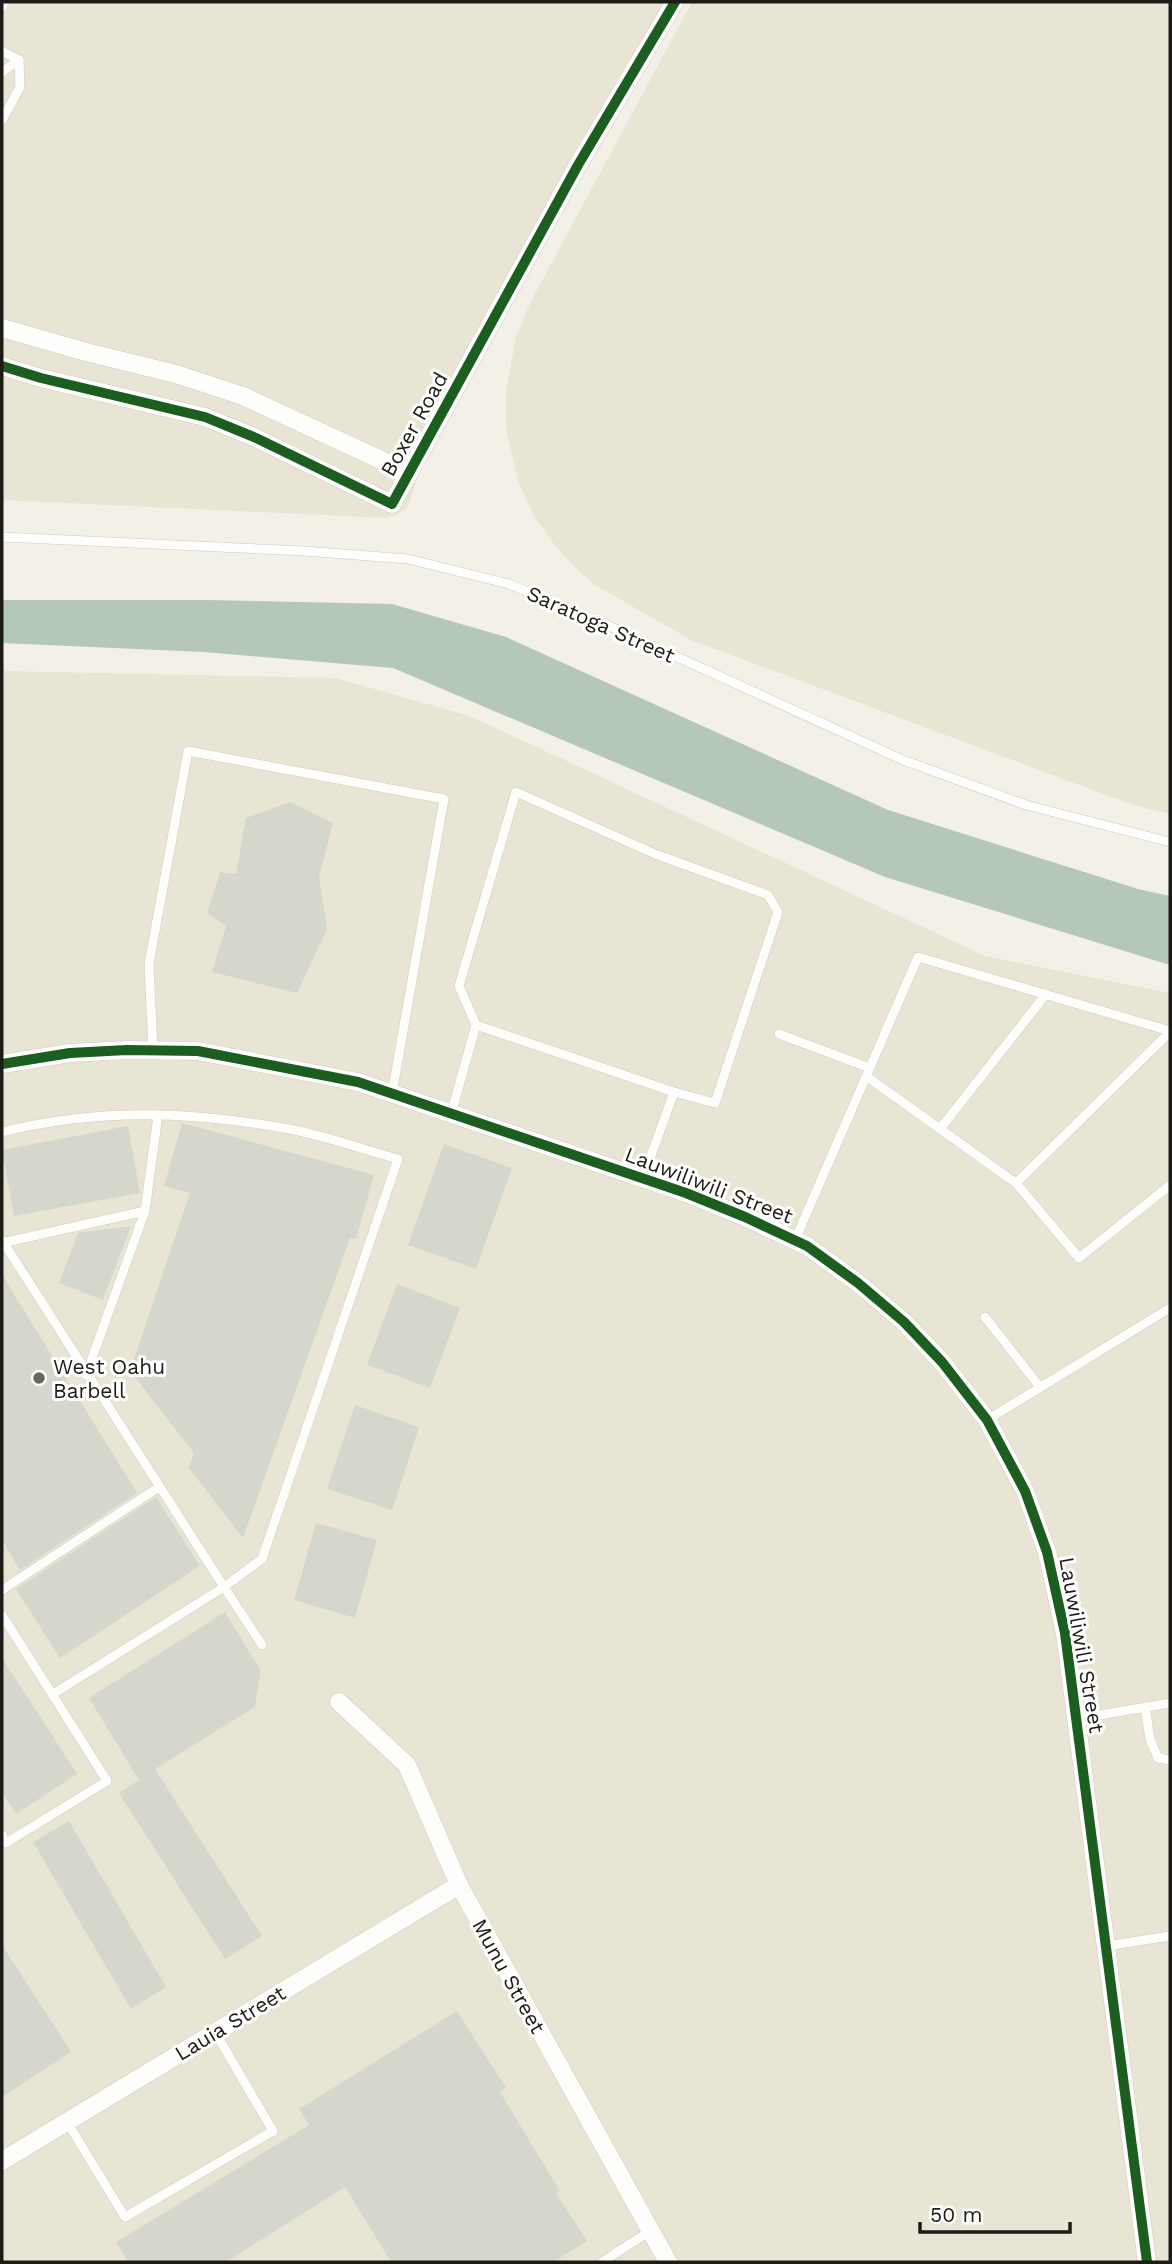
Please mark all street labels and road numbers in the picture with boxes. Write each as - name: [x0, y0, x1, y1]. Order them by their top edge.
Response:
- street label: Boxer Road: [375, 368, 453, 480]
- street label: Saratoga Street: [523, 580, 679, 668]
- street label: Lauwiliwili Street: [621, 1141, 797, 1229]
- street label: Lauwiliwili Street: [1054, 1555, 1110, 1735]
- street label: Munu Street: [467, 1914, 551, 2038]
- street label: Lauia Street: [170, 1980, 290, 2066]

